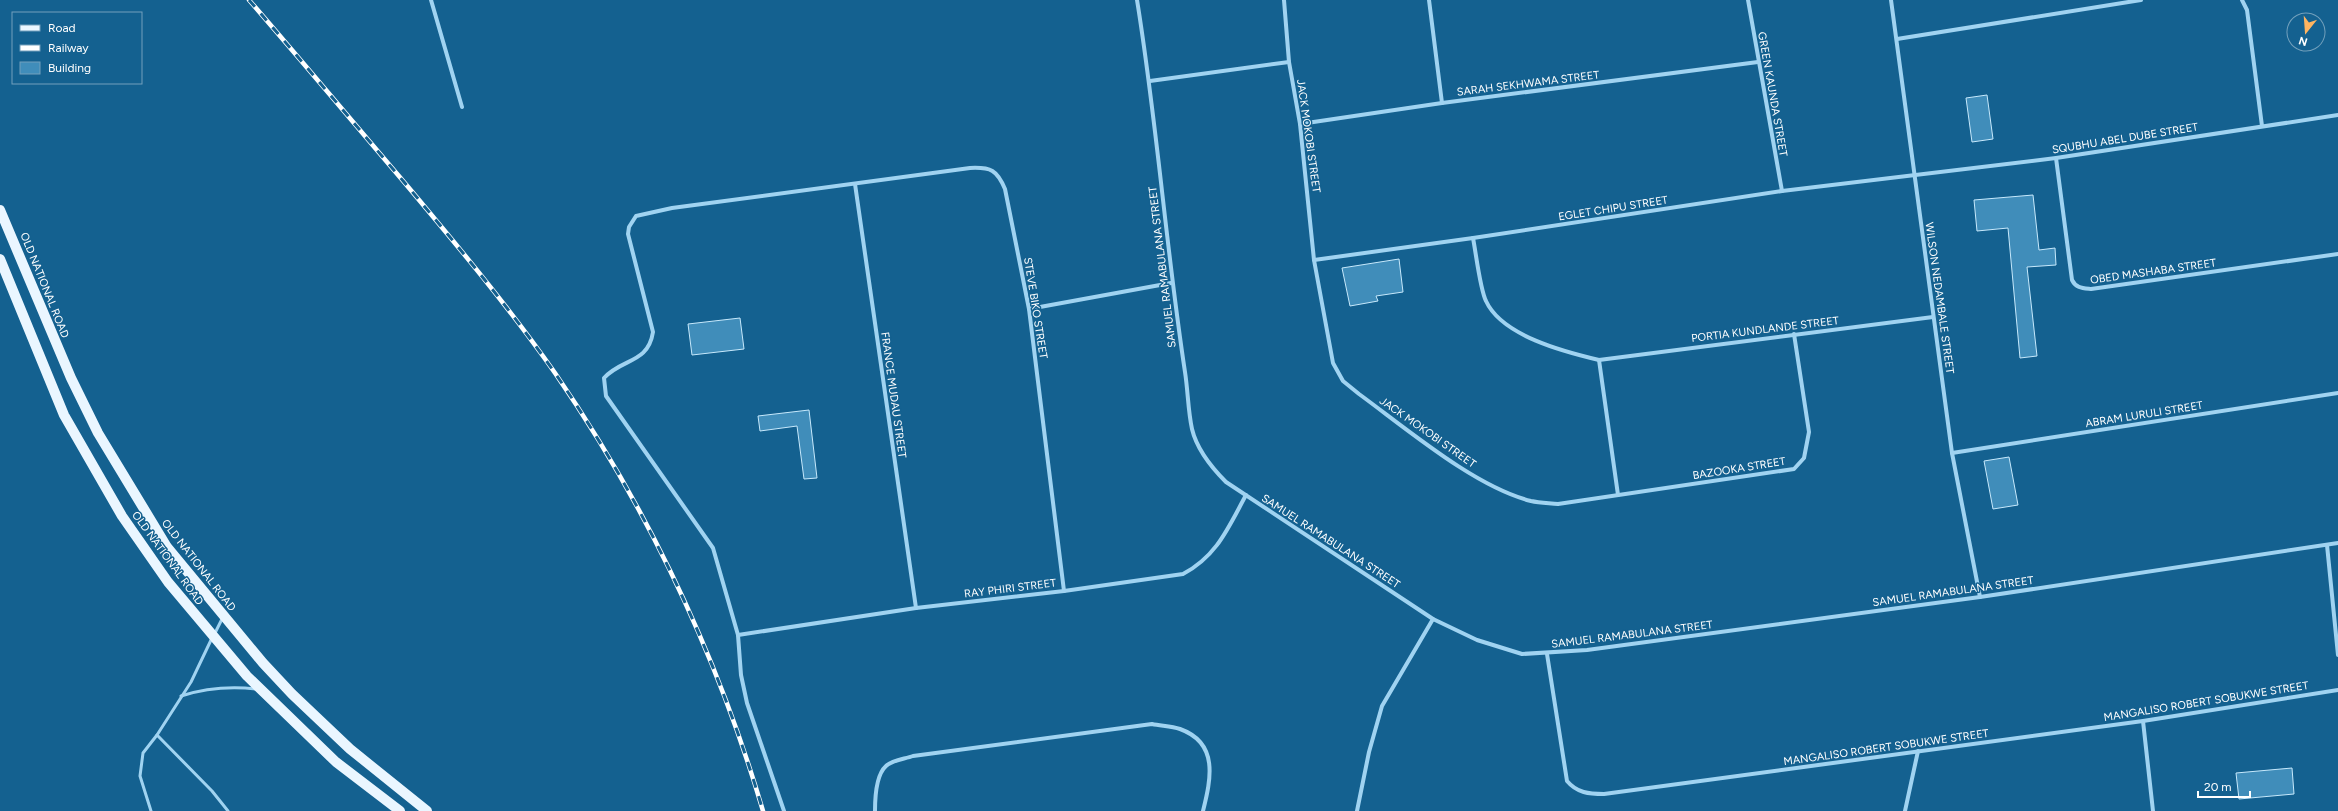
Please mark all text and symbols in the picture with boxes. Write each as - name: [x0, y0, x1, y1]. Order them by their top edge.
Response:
- legend: [12, 12, 142, 84]
- north arrow: [2286, 12, 2326, 52]
- text: Road: [48, 21, 76, 35]
- street label: GREEN KAUNDA STREET: [1755, 31, 1790, 158]
- text: N: [2297, 34, 2309, 49]
- text: Railway: [48, 41, 89, 55]
- text: Building: [48, 61, 91, 75]
- street label: SARAH SEKHWAMA STREET: [1456, 68, 1600, 99]
- street label: JACK MOKOBI STREET: [1294, 78, 1323, 194]
- street label: SQUBHU ABEL DUBE STREET: [2051, 121, 2199, 156]
- street label: SAMUEL RAMABULANA STREET: [1146, 186, 1179, 348]
- street label: EGLET CHIPU STREET: [1557, 193, 1669, 224]
- street label: WILSON NEDAMBALE STREET: [1922, 221, 1957, 375]
- street label: OLD NATIONAL ROAD: [17, 230, 72, 340]
- street label: STEVE BIKO STREET: [1021, 256, 1050, 360]
- street label: OBED MASHABA STREET: [2089, 256, 2217, 287]
- street label: PORTIA KUNDLANDE STREET: [1690, 314, 1840, 345]
- street label: FRANCE MUDAU STREET: [878, 331, 909, 459]
- street label: JACK MOKOBI STREET: [1377, 394, 1478, 471]
- street label: ABRAM LURULI STREET: [2084, 399, 2204, 430]
- street label: BAZOOKA STREET: [1692, 455, 1787, 482]
- street label: SAMUEL RAMABULANA STREET: [1259, 492, 1402, 591]
- street label: OLD NATIONAL ROAD: [130, 509, 206, 607]
- street label: OLD NATIONAL ROAD: [159, 517, 239, 613]
- street label: SAMUEL RAMABULANA STREET: [1872, 574, 2034, 609]
- street label: RAY PHIRI STREET: [963, 576, 1057, 601]
- street label: SAMUEL RAMABULANA STREET: [1551, 618, 1713, 651]
- street label: MANGALISO ROBERT SOBUKWE STREET: [2103, 679, 2309, 724]
- street label: MANGALISO ROBERT SOBUKWE STREET: [1783, 727, 1990, 768]
- scale bar: [2198, 773, 2250, 799]
- text: 20 m: [2204, 780, 2232, 794]

